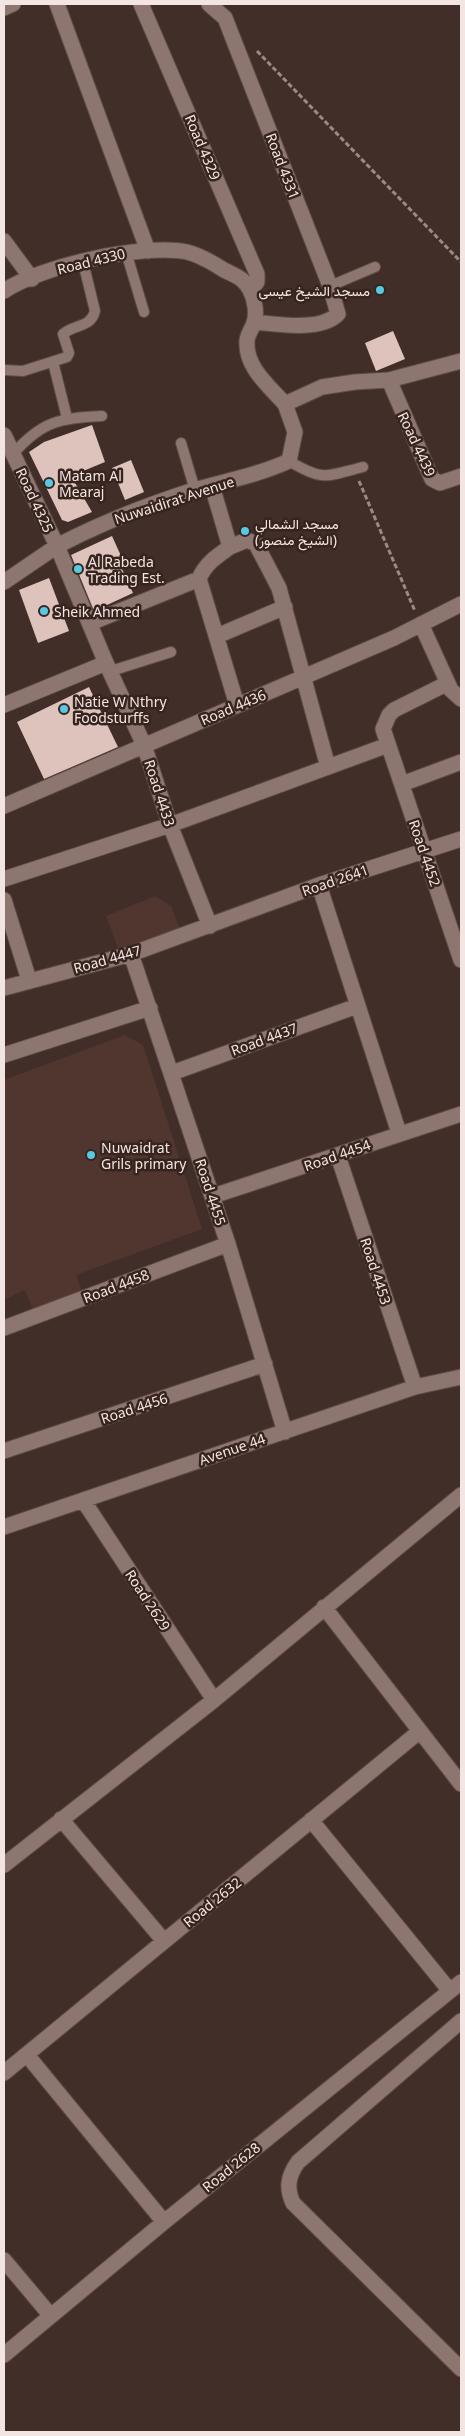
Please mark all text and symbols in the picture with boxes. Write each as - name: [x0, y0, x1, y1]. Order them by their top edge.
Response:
- street label: Road 4329: [181, 111, 225, 183]
- street label: Road 4331: [262, 130, 304, 202]
- street label: Road 4330: [55, 243, 127, 279]
- place label: مسجد الشيخ عيسى: [259, 281, 370, 302]
- marker: مسجد الشيخ عيسى: [374, 284, 386, 296]
- street label: Road 4439: [394, 409, 440, 479]
- street label: Road 4325: [12, 465, 58, 535]
- place label: Matam Al Mearaj: [59, 466, 122, 501]
- street label: Nuwaidirat Avenue: [112, 472, 237, 528]
- marker: Matam Al Mearaj: [43, 477, 55, 489]
- place label: مسجد الشمالي (الشيخ منصور): [255, 514, 339, 551]
- marker: مسجد الشمالي (الشيخ منصور): [239, 525, 251, 537]
- place label: Al Rabeda Trading Est.: [88, 552, 165, 587]
- marker: Al Rabeda Trading Est.: [72, 563, 84, 575]
- place label: Sheik Ahmed: [54, 602, 140, 621]
- marker: Sheik Ahmed: [38, 605, 50, 617]
- street label: Road 4436: [197, 685, 269, 729]
- place label: Natie W Nthry Foodsturffs: [74, 692, 167, 727]
- marker: Natie W Nthry Foodsturffs: [58, 703, 70, 715]
- street label: Road 4433: [140, 757, 180, 829]
- street label: Road 4452: [405, 817, 445, 889]
- street label: Road 2641: [299, 860, 371, 900]
- street label: Road 4447: [71, 940, 143, 978]
- street label: Road 4437: [228, 1018, 300, 1060]
- street label: Road 4454: [301, 1135, 373, 1175]
- place label: Nuwaidrat Grils primary: [101, 1138, 187, 1173]
- marker: Nuwaidrat Grils primary: [85, 1149, 97, 1161]
- street label: Road 4455: [191, 1156, 231, 1228]
- street label: Road 4453: [356, 1235, 396, 1307]
- street label: Road 4458: [80, 1265, 152, 1307]
- street label: Road 4456: [98, 1388, 170, 1428]
- street label: Avenue 44: [196, 1429, 268, 1469]
- street label: Road 2629: [121, 1566, 175, 1634]
- street label: Road 2632: [179, 1873, 245, 1931]
- street label: Road 2628: [198, 2138, 264, 2196]

